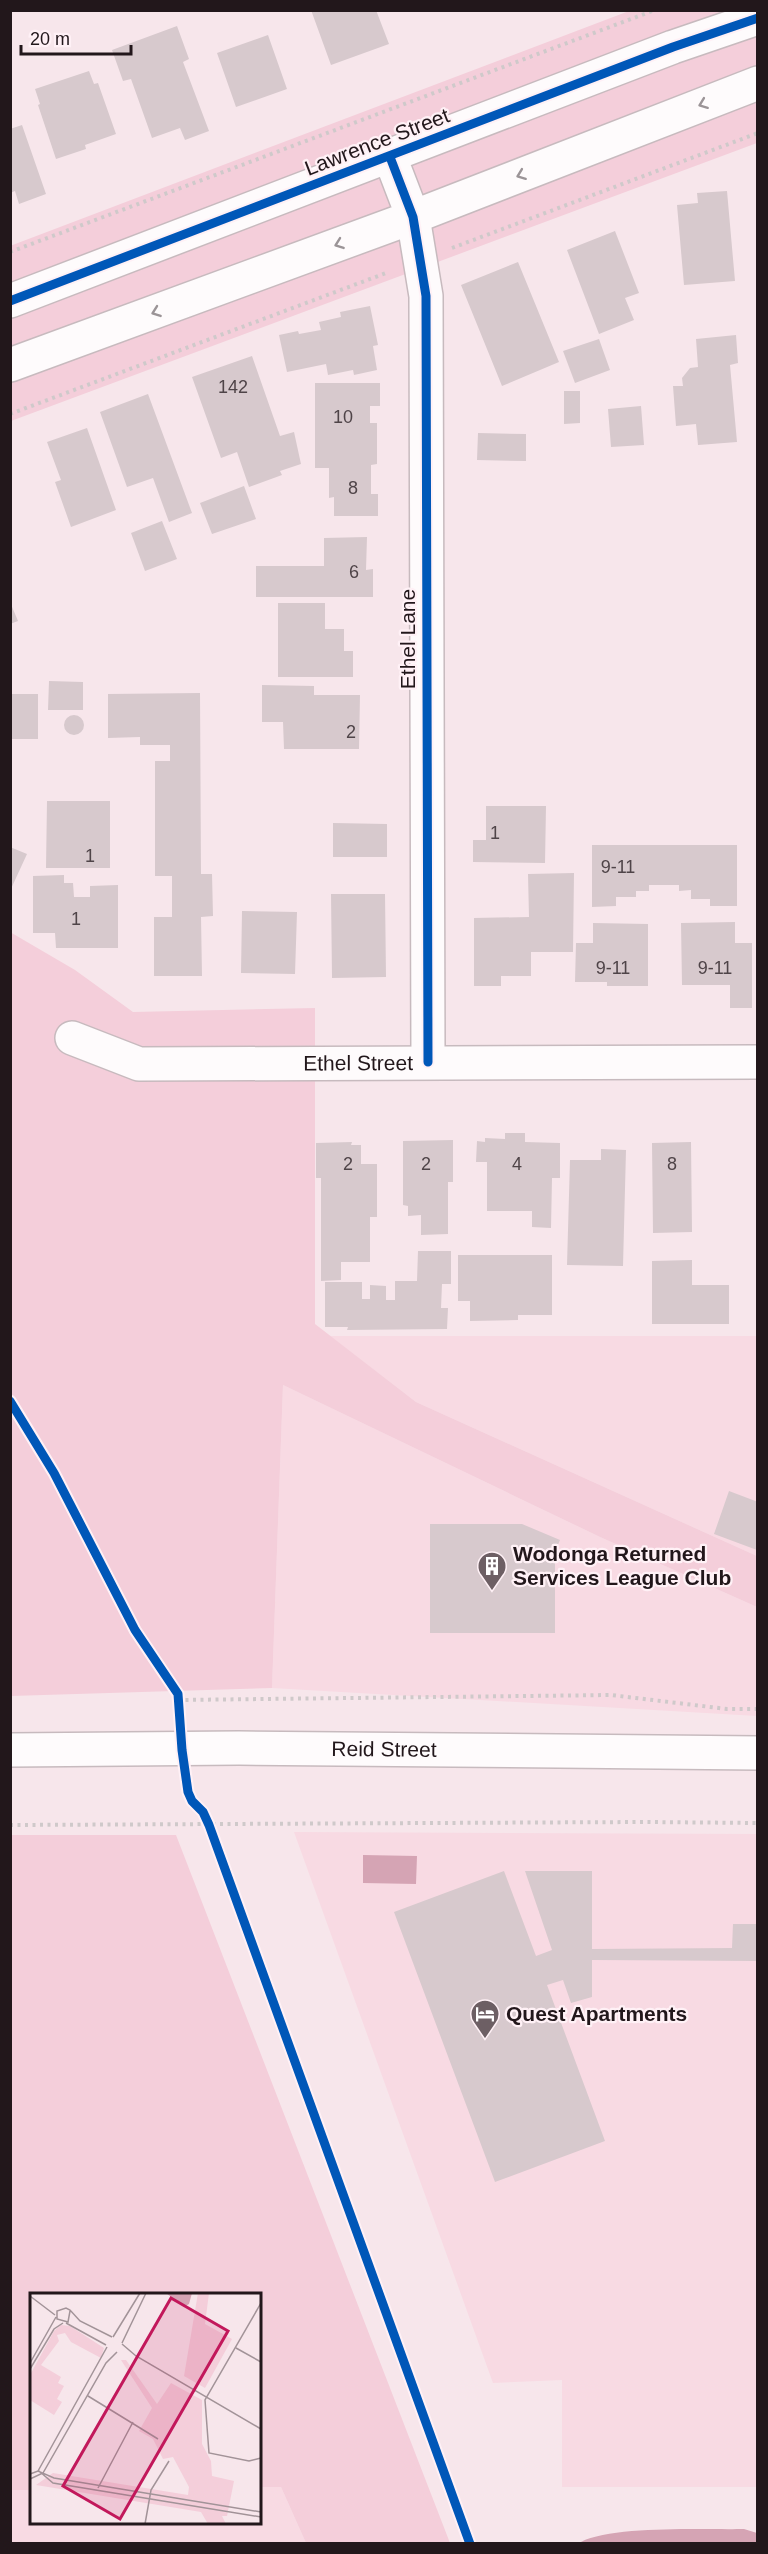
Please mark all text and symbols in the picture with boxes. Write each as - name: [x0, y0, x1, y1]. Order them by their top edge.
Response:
- scale bar: [21, 18, 130, 56]
- text: 20 m: [30, 29, 70, 49]
- one-way arrow: [698, 97, 709, 109]
- street label: Lawrence Street: [301, 103, 452, 180]
- one-way arrow: [517, 168, 528, 180]
- one-way arrow: [334, 237, 345, 250]
- one-way arrow: [151, 304, 162, 317]
- house number: 142: [218, 377, 248, 397]
- house number: 10: [333, 407, 353, 427]
- house number: 8: [348, 478, 358, 498]
- house number: 6: [349, 562, 359, 582]
- street label: Ethel Lane: [396, 589, 419, 689]
- house number: 2: [346, 722, 356, 742]
- house number: 1: [490, 823, 500, 843]
- house number: 1: [85, 846, 95, 866]
- house number: 9-11: [601, 857, 635, 877]
- house number: 1: [71, 909, 81, 929]
- house number: 9-11: [596, 958, 630, 978]
- house number: 9-11: [698, 958, 732, 978]
- street label: Ethel Street: [303, 1051, 413, 1074]
- house number: 2: [343, 1154, 353, 1174]
- house number: 2: [421, 1154, 431, 1174]
- house number: 4: [512, 1154, 522, 1174]
- house number: 8: [667, 1154, 677, 1174]
- place label: Wodonga Returned Services League Club: [513, 1542, 731, 1589]
- building icon: Wodonga Returned Services League Club: [476, 1550, 508, 1592]
- street label: Reid Street: [331, 1737, 437, 1761]
- hotel icon: Quest Apartments: [469, 1998, 501, 2040]
- place label: Quest Apartments: [506, 2002, 687, 2025]
- inset map: [30, 2293, 261, 2524]

